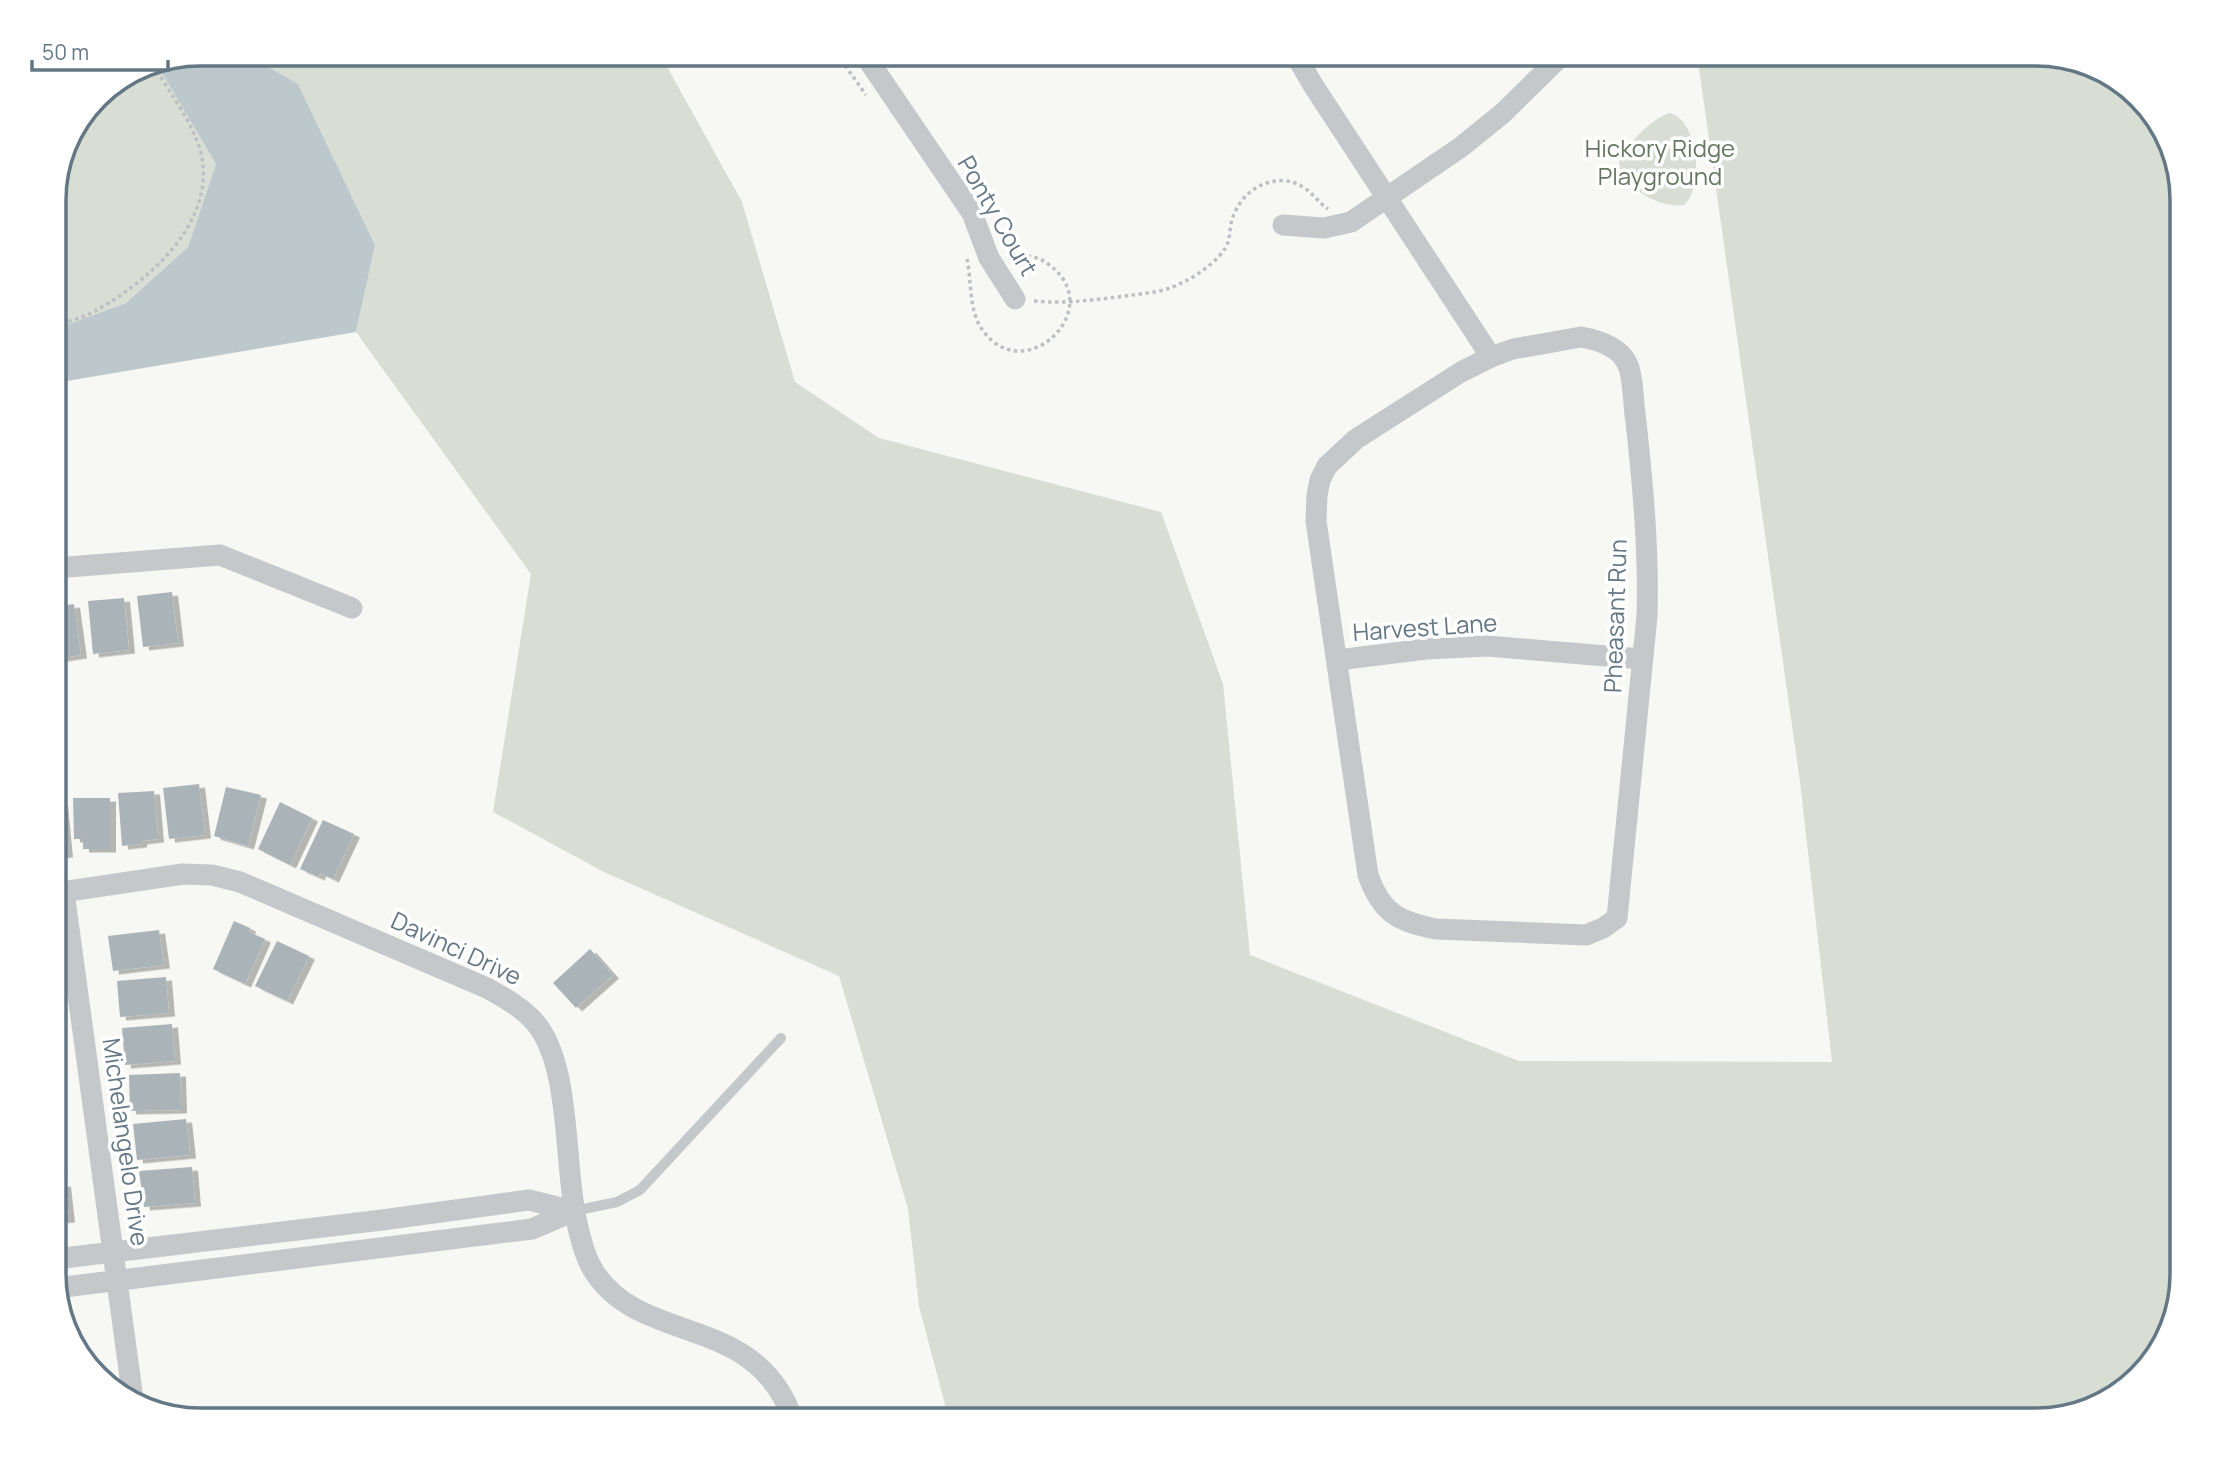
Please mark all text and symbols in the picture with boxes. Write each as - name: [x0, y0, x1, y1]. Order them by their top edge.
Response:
- scale bar: [32, 28, 168, 72]
- text: 50 m: [42, 38, 89, 66]
- park label: Hickory Ridge Playground: [1585, 131, 1735, 192]
- street label: Ponty Court: [951, 149, 1046, 281]
- street label: Pheasant Run: [1595, 538, 1634, 694]
- street label: Harvest Lane: [1351, 605, 1498, 648]
- street label: Davinci Drive: [386, 903, 527, 992]
- street label: Michelangelo Drive: [96, 1036, 157, 1248]

